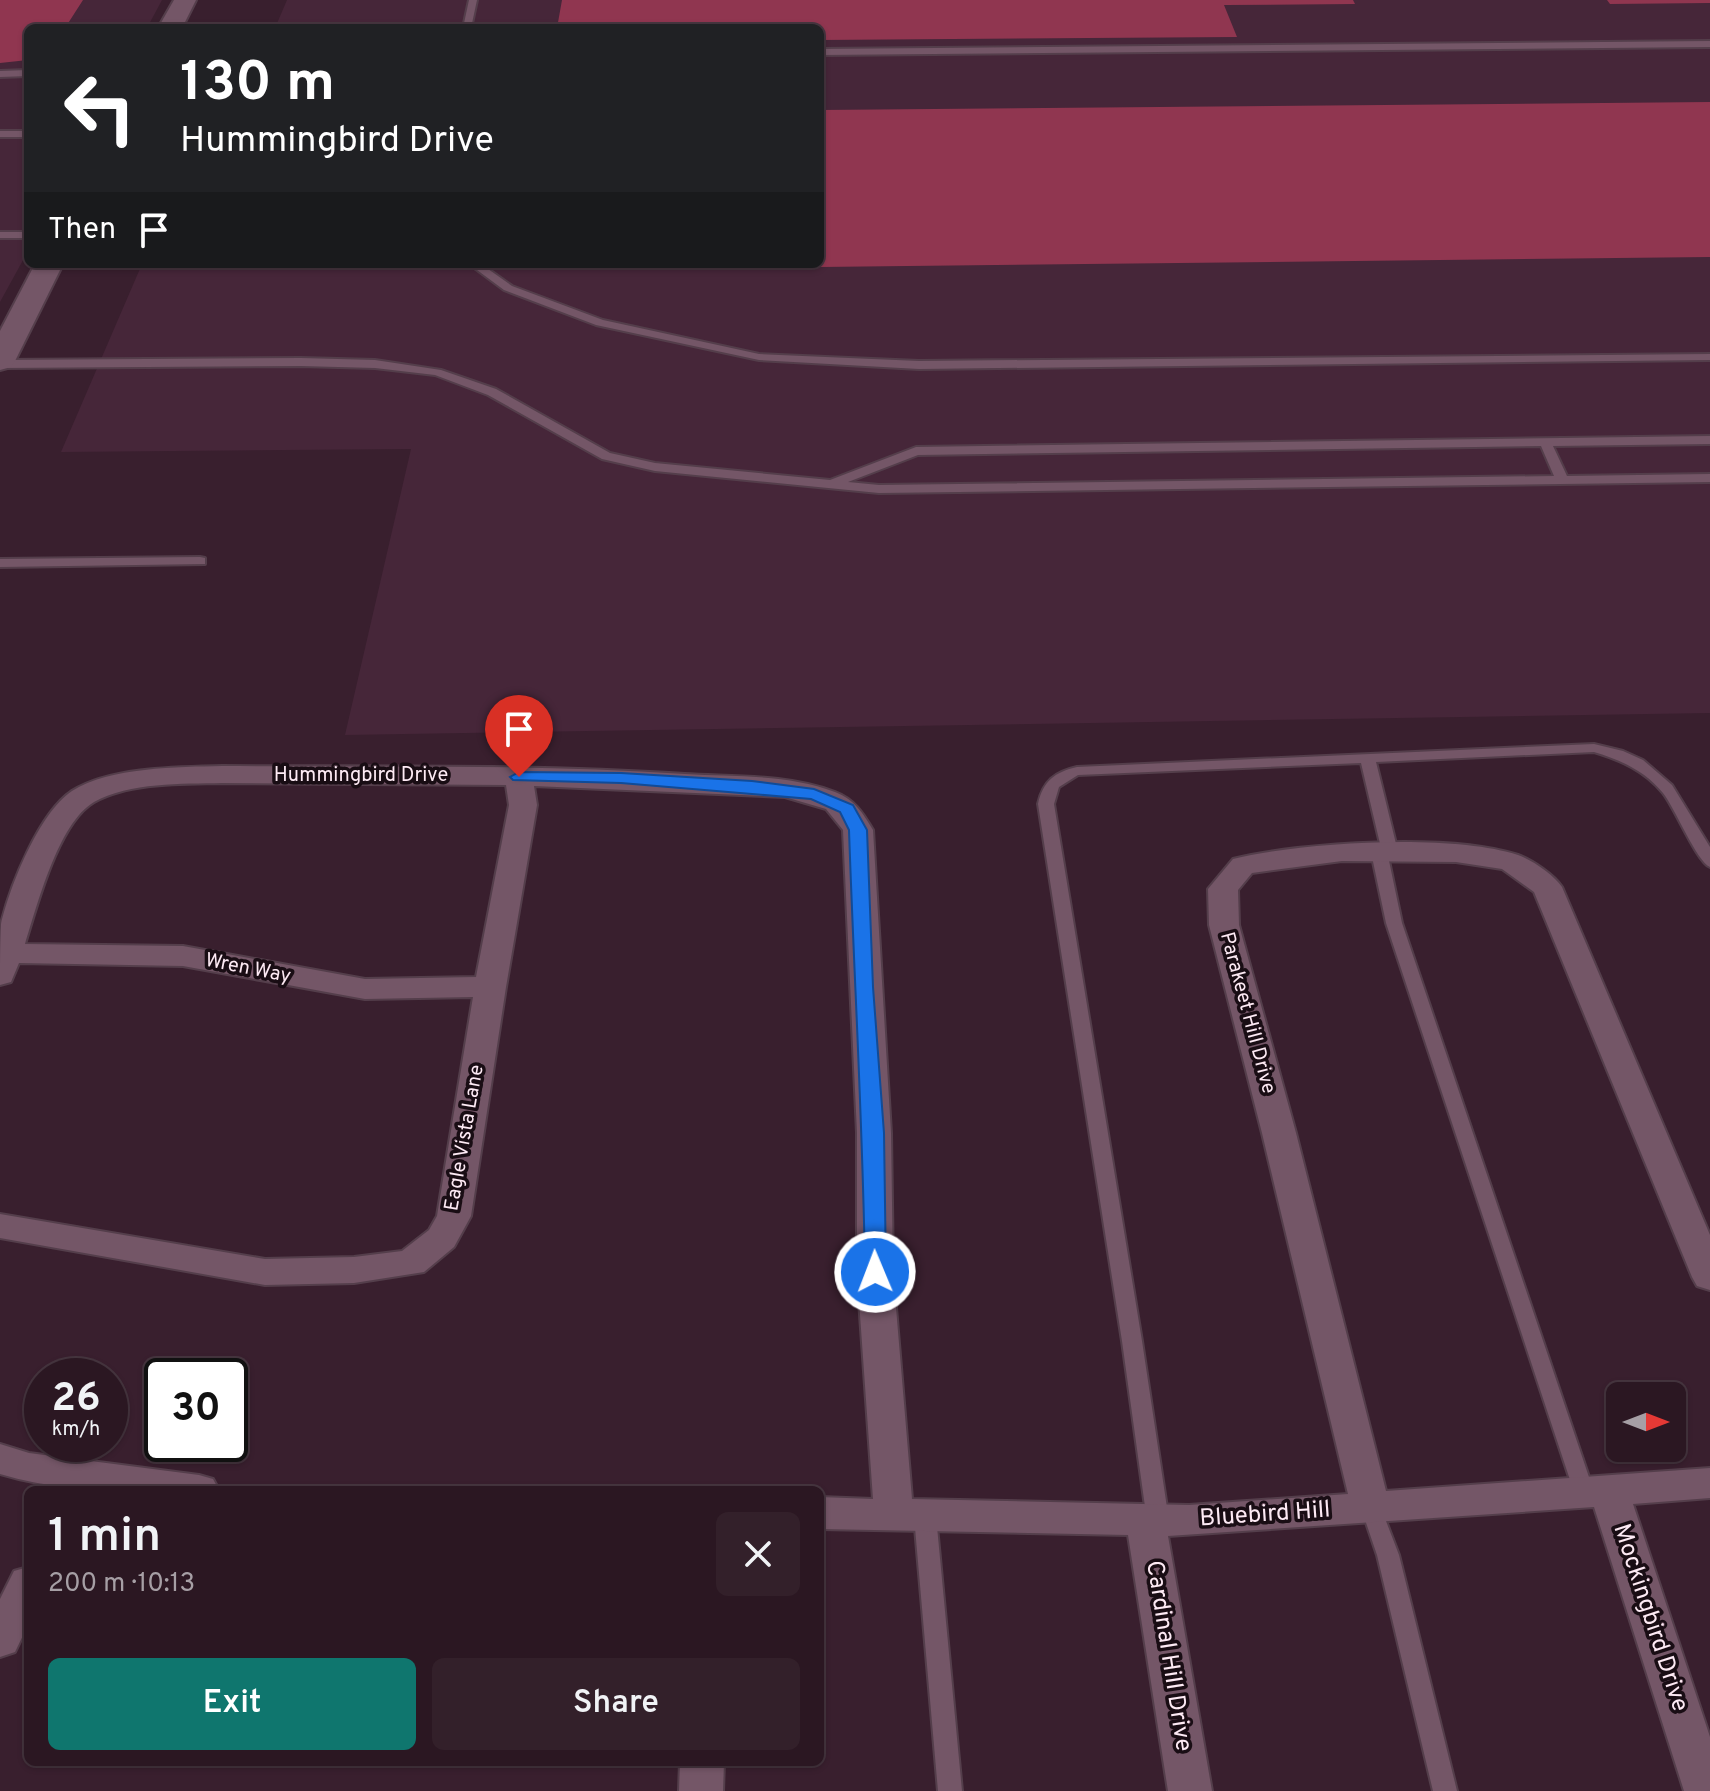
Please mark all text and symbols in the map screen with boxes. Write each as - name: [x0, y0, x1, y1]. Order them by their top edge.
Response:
- text: 130 m: [180, 50, 335, 120]
- icon: left: [48, 56, 152, 160]
- text: Hummingbird Drive: [180, 119, 494, 165]
- icon: arrive: [132, 208, 176, 252]
- text: Then: [48, 212, 116, 249]
- pin: [485, 695, 553, 777]
- icon: arrive: [497, 707, 541, 751]
- street label: Hummingbird Drive: [274, 763, 448, 789]
- street label: Parakeet Hill Drive: [1213, 929, 1281, 1097]
- street label: Wren Way: [203, 948, 293, 990]
- street label: Eagle Vista Lane: [439, 1063, 491, 1213]
- position arrow: [833, 1230, 917, 1314]
- speed limit sign: 30: [144, 1358, 248, 1462]
- text: 26: [51, 1375, 101, 1425]
- north arrow: [1606, 1382, 1686, 1462]
- map controls: [1606, 1382, 1686, 1462]
- text: km/h: [52, 1417, 100, 1443]
- street label: Bluebird Hill: [1198, 1495, 1332, 1535]
- text: 1 min: [48, 1508, 161, 1568]
- button: close: [716, 1512, 800, 1596]
- street label: Mockingbird Drive: [1606, 1520, 1694, 1716]
- street label: Cardinal Hill Drive: [1138, 1558, 1198, 1754]
- text: 200 m · 10:13: [48, 1568, 195, 1601]
- button: Exit: [48, 1658, 416, 1750]
- button: Share: [432, 1658, 800, 1750]

